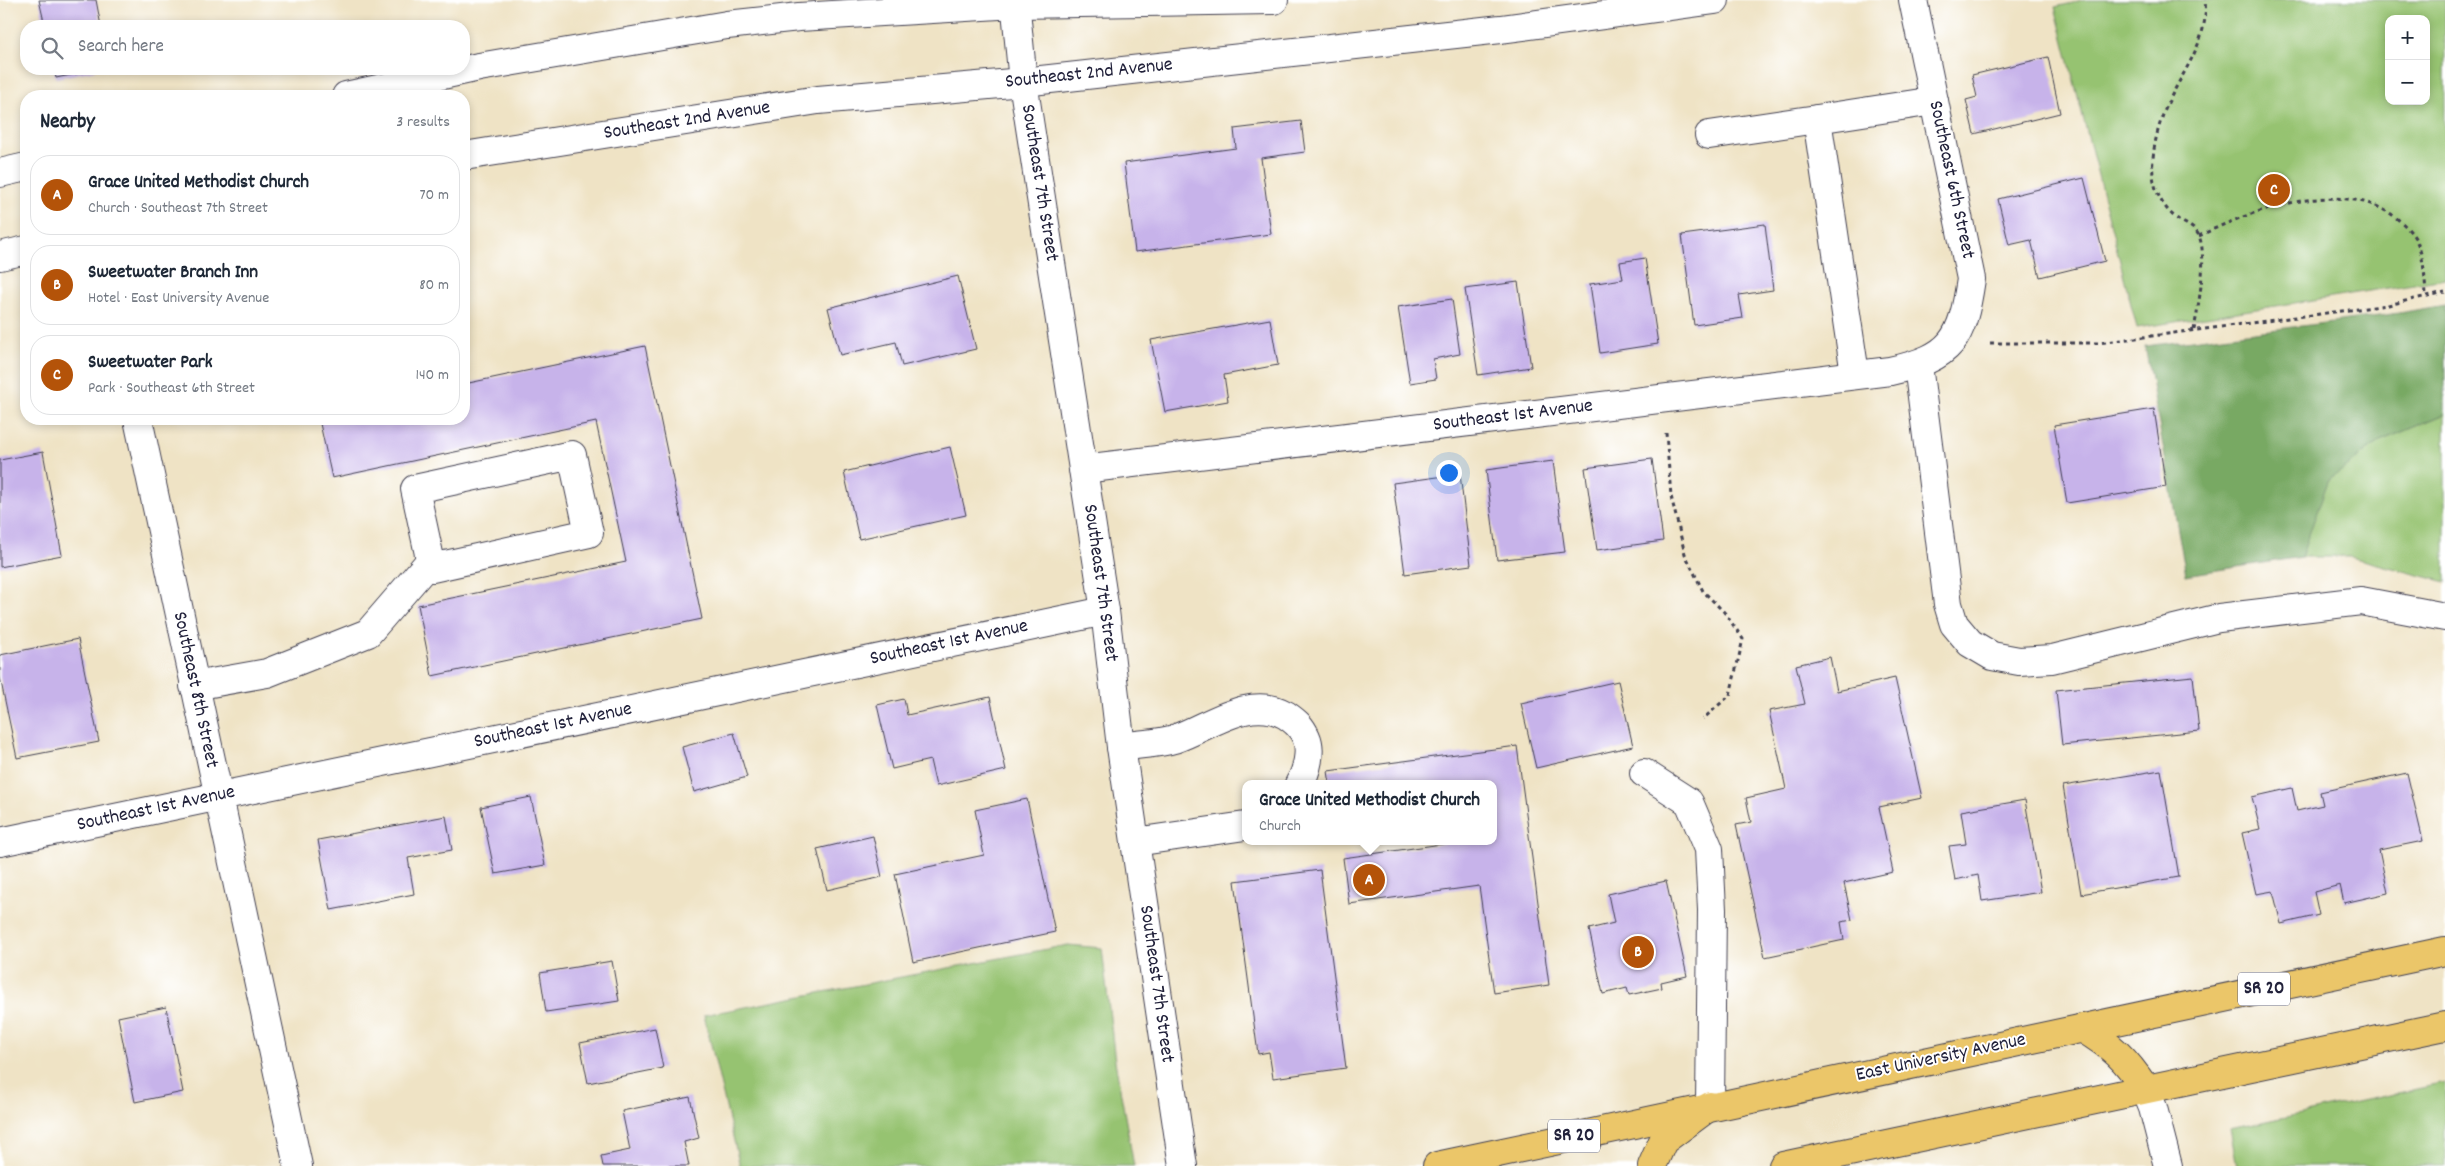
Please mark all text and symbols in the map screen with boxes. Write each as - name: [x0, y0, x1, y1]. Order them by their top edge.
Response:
- map controls: [2385, 15, 2430, 105]
- button: +: [2385, 15, 2430, 60]
- search box: [20, 20, 470, 75]
- icon: search: [38, 34, 66, 62]
- text: Search here: [78, 34, 164, 61]
- street label: Southeast 2nd Avenue: [1004, 51, 1174, 97]
- button: −: [2385, 60, 2430, 105]
- street label: Southeast 2nd Avenue: [602, 94, 772, 148]
- street label: Southeast 6th Street: [1921, 98, 1981, 262]
- street label: Southeast 7th Street: [1013, 102, 1065, 264]
- text: Nearby: [40, 108, 95, 138]
- text: 3 results: [396, 111, 450, 134]
- text: Grace United Methodist Church: [88, 170, 309, 197]
- pin: C: [2258, 171, 2290, 209]
- text: A: [53, 184, 61, 207]
- text: 70 m: [419, 184, 449, 207]
- text: Church · Southeast 7th Street: [88, 197, 268, 220]
- text: Sweetwater Branch Inn: [88, 260, 258, 287]
- text: B: [53, 274, 61, 297]
- text: 80 m: [419, 274, 449, 297]
- text: Hotel · East University Avenue: [88, 287, 269, 310]
- text: Sweetwater Park: [88, 350, 213, 377]
- text: C: [53, 364, 61, 387]
- text: 140 m: [415, 364, 449, 387]
- text: Park · Southeast 6th Street: [88, 377, 255, 400]
- street label: Southeast 1st Avenue: [1431, 392, 1595, 440]
- your location: [1436, 460, 1462, 486]
- street label: Southeast 7th Street: [1075, 502, 1125, 664]
- street label: Southeast 8th Street: [165, 609, 225, 771]
- street label: Southeast 1st Avenue: [867, 613, 1031, 673]
- street label: Southeast 1st Avenue: [471, 696, 635, 756]
- street label: Southeast 1st Avenue: [74, 779, 238, 839]
- popup: [1242, 780, 1497, 845]
- text: Grace United Methodist Church: [1259, 788, 1480, 815]
- text: Church: [1259, 815, 1301, 838]
- pin: A: [1353, 861, 1385, 899]
- street label: Southeast 7th Street: [1131, 903, 1181, 1065]
- pin: B: [1622, 933, 1654, 971]
- road number: SR 20: [2238, 972, 2290, 1006]
- street label: East University Avenue: [1854, 1026, 2029, 1090]
- road number: SR 20: [1548, 1120, 1600, 1152]

